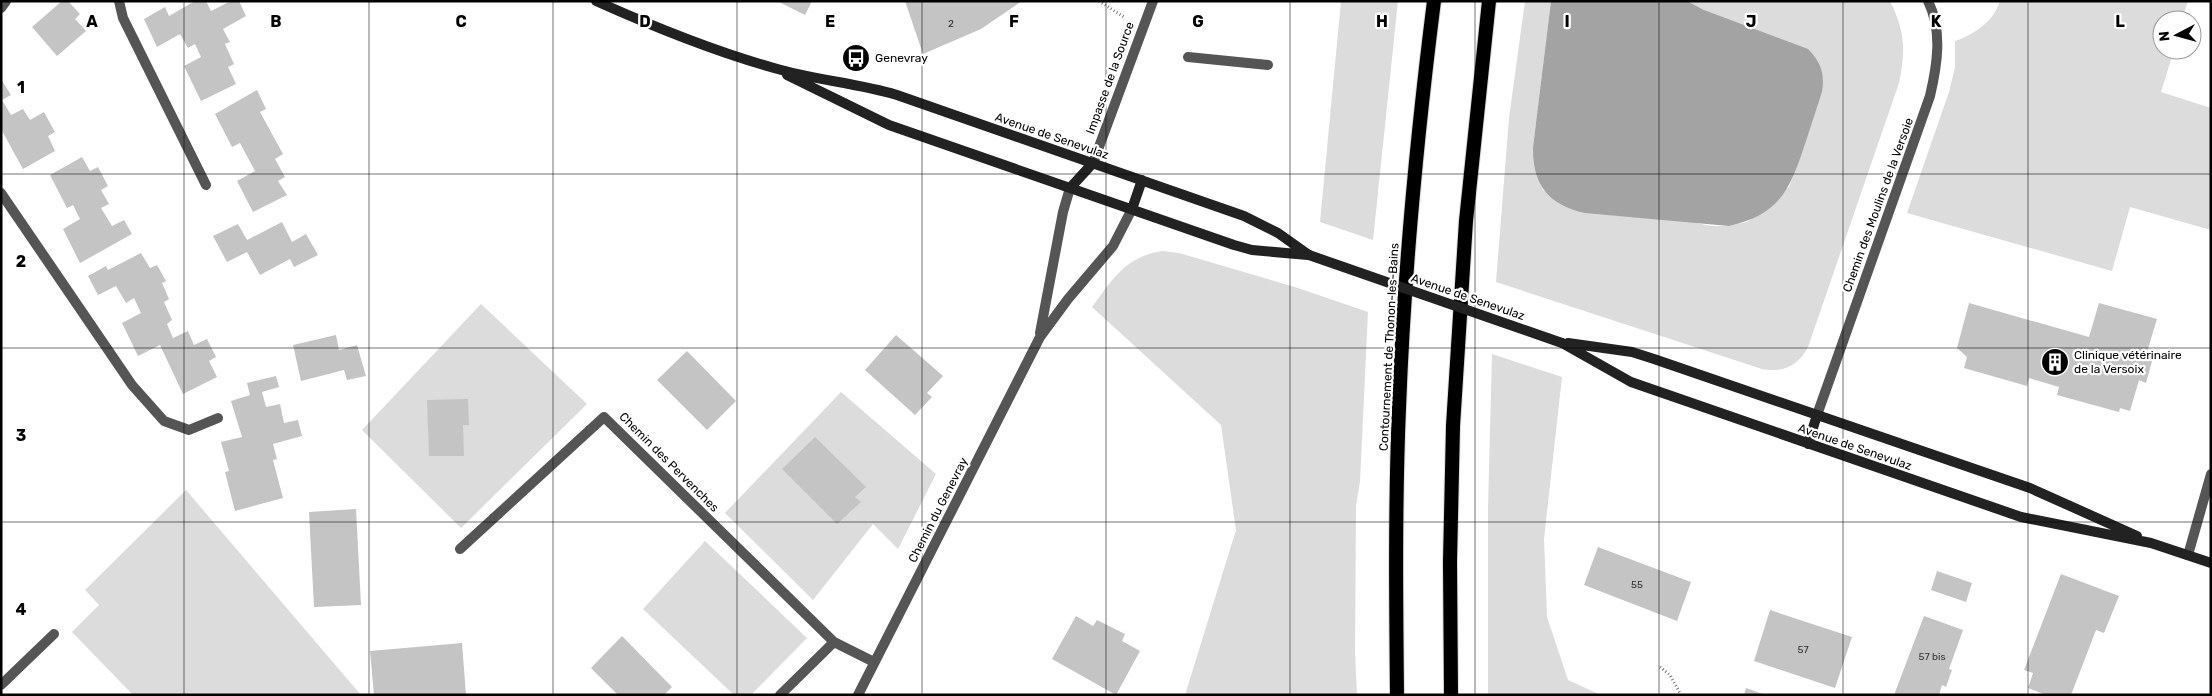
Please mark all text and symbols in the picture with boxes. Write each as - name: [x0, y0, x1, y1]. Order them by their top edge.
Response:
- north arrow: [2152, 10, 2202, 60]
- text: A: [86, 12, 98, 31]
- text: B: [270, 12, 282, 31]
- text: C: [455, 12, 467, 31]
- text: D: [639, 12, 651, 31]
- text: E: [825, 12, 835, 31]
- text: F: [1009, 12, 1019, 31]
- text: G: [1192, 12, 1204, 31]
- text: H: [1376, 12, 1388, 31]
- text: I: [1564, 12, 1570, 31]
- text: J: [1746, 12, 1756, 31]
- text: K: [1931, 12, 1942, 31]
- text: L: [2115, 12, 2125, 31]
- house number: 2: [948, 18, 954, 30]
- street label: Impasse de la Source: [1083, 20, 1137, 136]
- text: N: [2156, 30, 2174, 42]
- bus stop icon: Genevray: [841, 43, 871, 73]
- place label: Genevray: [875, 51, 928, 65]
- text: 1: [17, 78, 25, 97]
- street label: Avenue de Senevulaz: [993, 110, 1111, 162]
- street label: Chemin des Moulins de la Versoie: [1840, 116, 1916, 294]
- street label: Contournement de Thonon-les-Bains: [1377, 242, 1401, 452]
- text: 2: [16, 252, 26, 271]
- street label: Avenue de Senevulaz: [1409, 271, 1527, 323]
- building icon: Clinique vétérinaire de la Versoix: [2040, 347, 2070, 377]
- place label: Clinique vétérinaire de la Versoix: [2074, 348, 2182, 376]
- street label: Chemin des Pervenches: [616, 409, 722, 515]
- street label: Avenue de Senevulaz: [1796, 421, 1914, 473]
- text: 3: [16, 426, 26, 445]
- street label: Chemin du Genevray: [905, 455, 971, 565]
- house number: 55: [1631, 579, 1643, 591]
- text: 4: [16, 600, 27, 619]
- house number: 57: [1797, 644, 1809, 656]
- house number: 57 bis: [1919, 651, 1946, 663]

